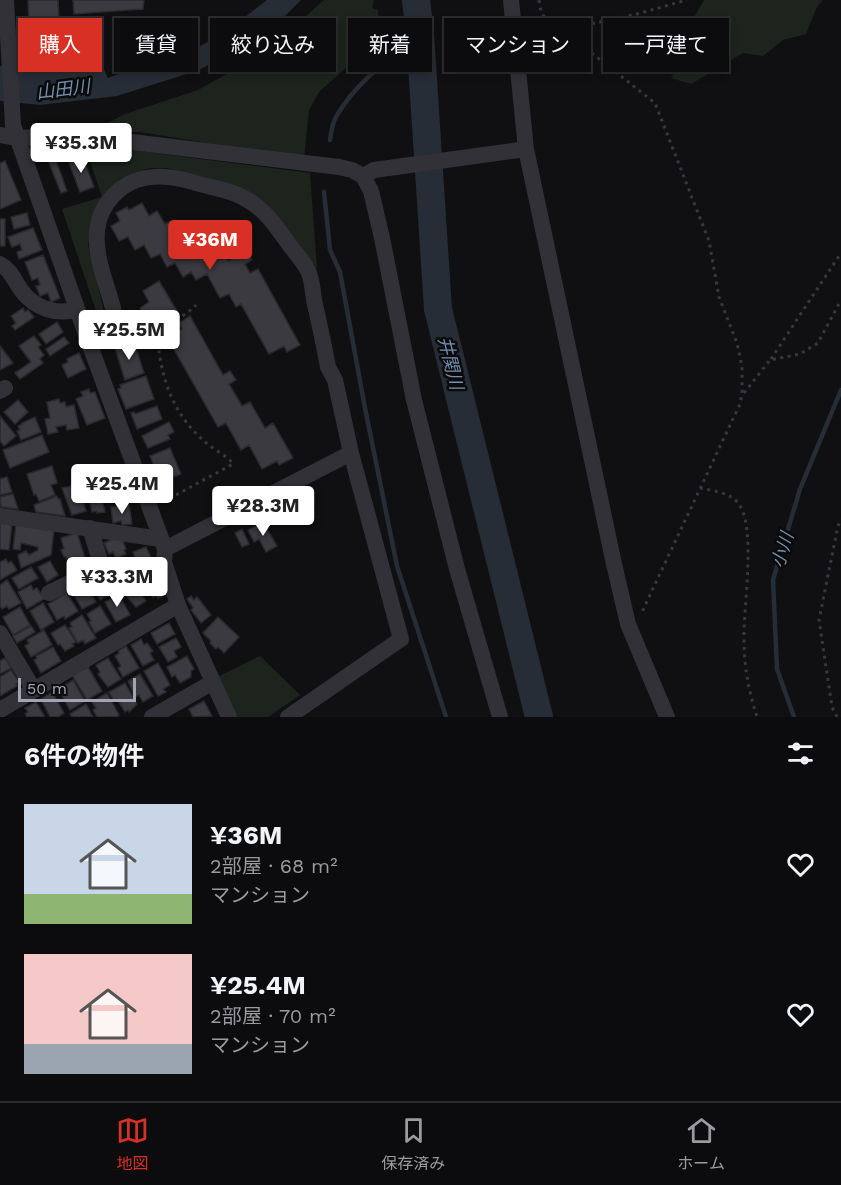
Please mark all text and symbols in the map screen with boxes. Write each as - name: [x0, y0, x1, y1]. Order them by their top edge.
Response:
- chip: 購入: [18, 18, 102, 72]
- chip: 賃貸: [114, 18, 198, 72]
- chip: 絞り込み: [210, 18, 336, 72]
- chip: 新着: [348, 18, 432, 72]
- chip: マンション: [444, 18, 591, 72]
- chip: 一戸建て: [603, 18, 729, 72]
- water label: 山田川: [35, 75, 93, 103]
- pin: ¥35.3M: [32, 123, 130, 174]
- text: ¥35.3M: [45, 130, 117, 154]
- pin: ¥36M: [174, 220, 246, 271]
- text: ¥36M: [182, 227, 238, 251]
- pin: ¥25.5M: [80, 310, 178, 361]
- text: ¥25.5M: [93, 317, 165, 341]
- water label: 井関川: [434, 334, 468, 394]
- pin: ¥25.4M: [73, 464, 171, 515]
- text: ¥25.4M: [85, 471, 159, 495]
- pin: ¥28.3M: [214, 486, 312, 537]
- text: ¥28.3M: [226, 493, 300, 517]
- water label: 小川: [767, 528, 798, 570]
- pin: ¥33.3M: [68, 557, 166, 608]
- text: ¥33.3M: [81, 564, 153, 588]
- scale bar: [18, 675, 136, 702]
- text: 50 m: [27, 679, 67, 698]
- icon: filters: [784, 737, 817, 770]
- text: 6件の物件: [24, 741, 144, 771]
- text: ¥36M: [210, 820, 282, 850]
- icon: home: [72, 828, 144, 900]
- icon: heart: [784, 848, 817, 881]
- text: 2部屋 · 68 m²: [210, 854, 337, 878]
- text: マンション: [210, 883, 310, 907]
- text: ¥25.4M: [210, 970, 306, 1000]
- icon: home: [72, 978, 144, 1050]
- icon: heart: [784, 998, 817, 1031]
- text: 2部屋 · 70 m²: [210, 1004, 335, 1028]
- text: マンション: [210, 1033, 310, 1057]
- tab: 地図: [116, 1114, 149, 1174]
- tab: 保存済み: [381, 1114, 445, 1174]
- tab: ホーム: [677, 1114, 725, 1174]

